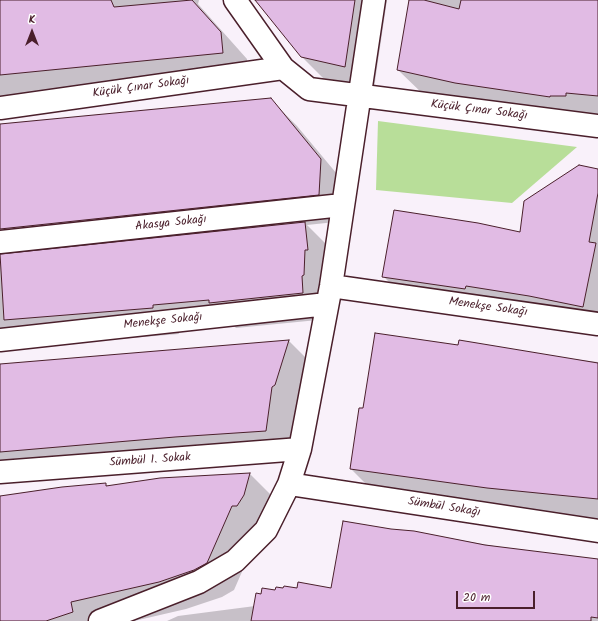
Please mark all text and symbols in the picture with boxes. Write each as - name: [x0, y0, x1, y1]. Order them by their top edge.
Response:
- text: K: [29, 11, 35, 29]
- north arrow: [12, 12, 52, 52]
- street label: Küçük Çınar Sokağı: [92, 74, 190, 102]
- street label: Küçük Çınar Sokağı: [430, 98, 528, 124]
- street label: Akasya Sokağı: [135, 213, 207, 235]
- street label: Menekşe Sokağı: [448, 295, 528, 321]
- street label: Menekşe Sokağı: [123, 311, 203, 333]
- street label: Sümbül 1. Sokak: [109, 451, 191, 471]
- street label: Sümbül Sokağı: [407, 495, 481, 521]
- scale bar: [458, 583, 537, 609]
- text: 20 m: [463, 588, 490, 607]

